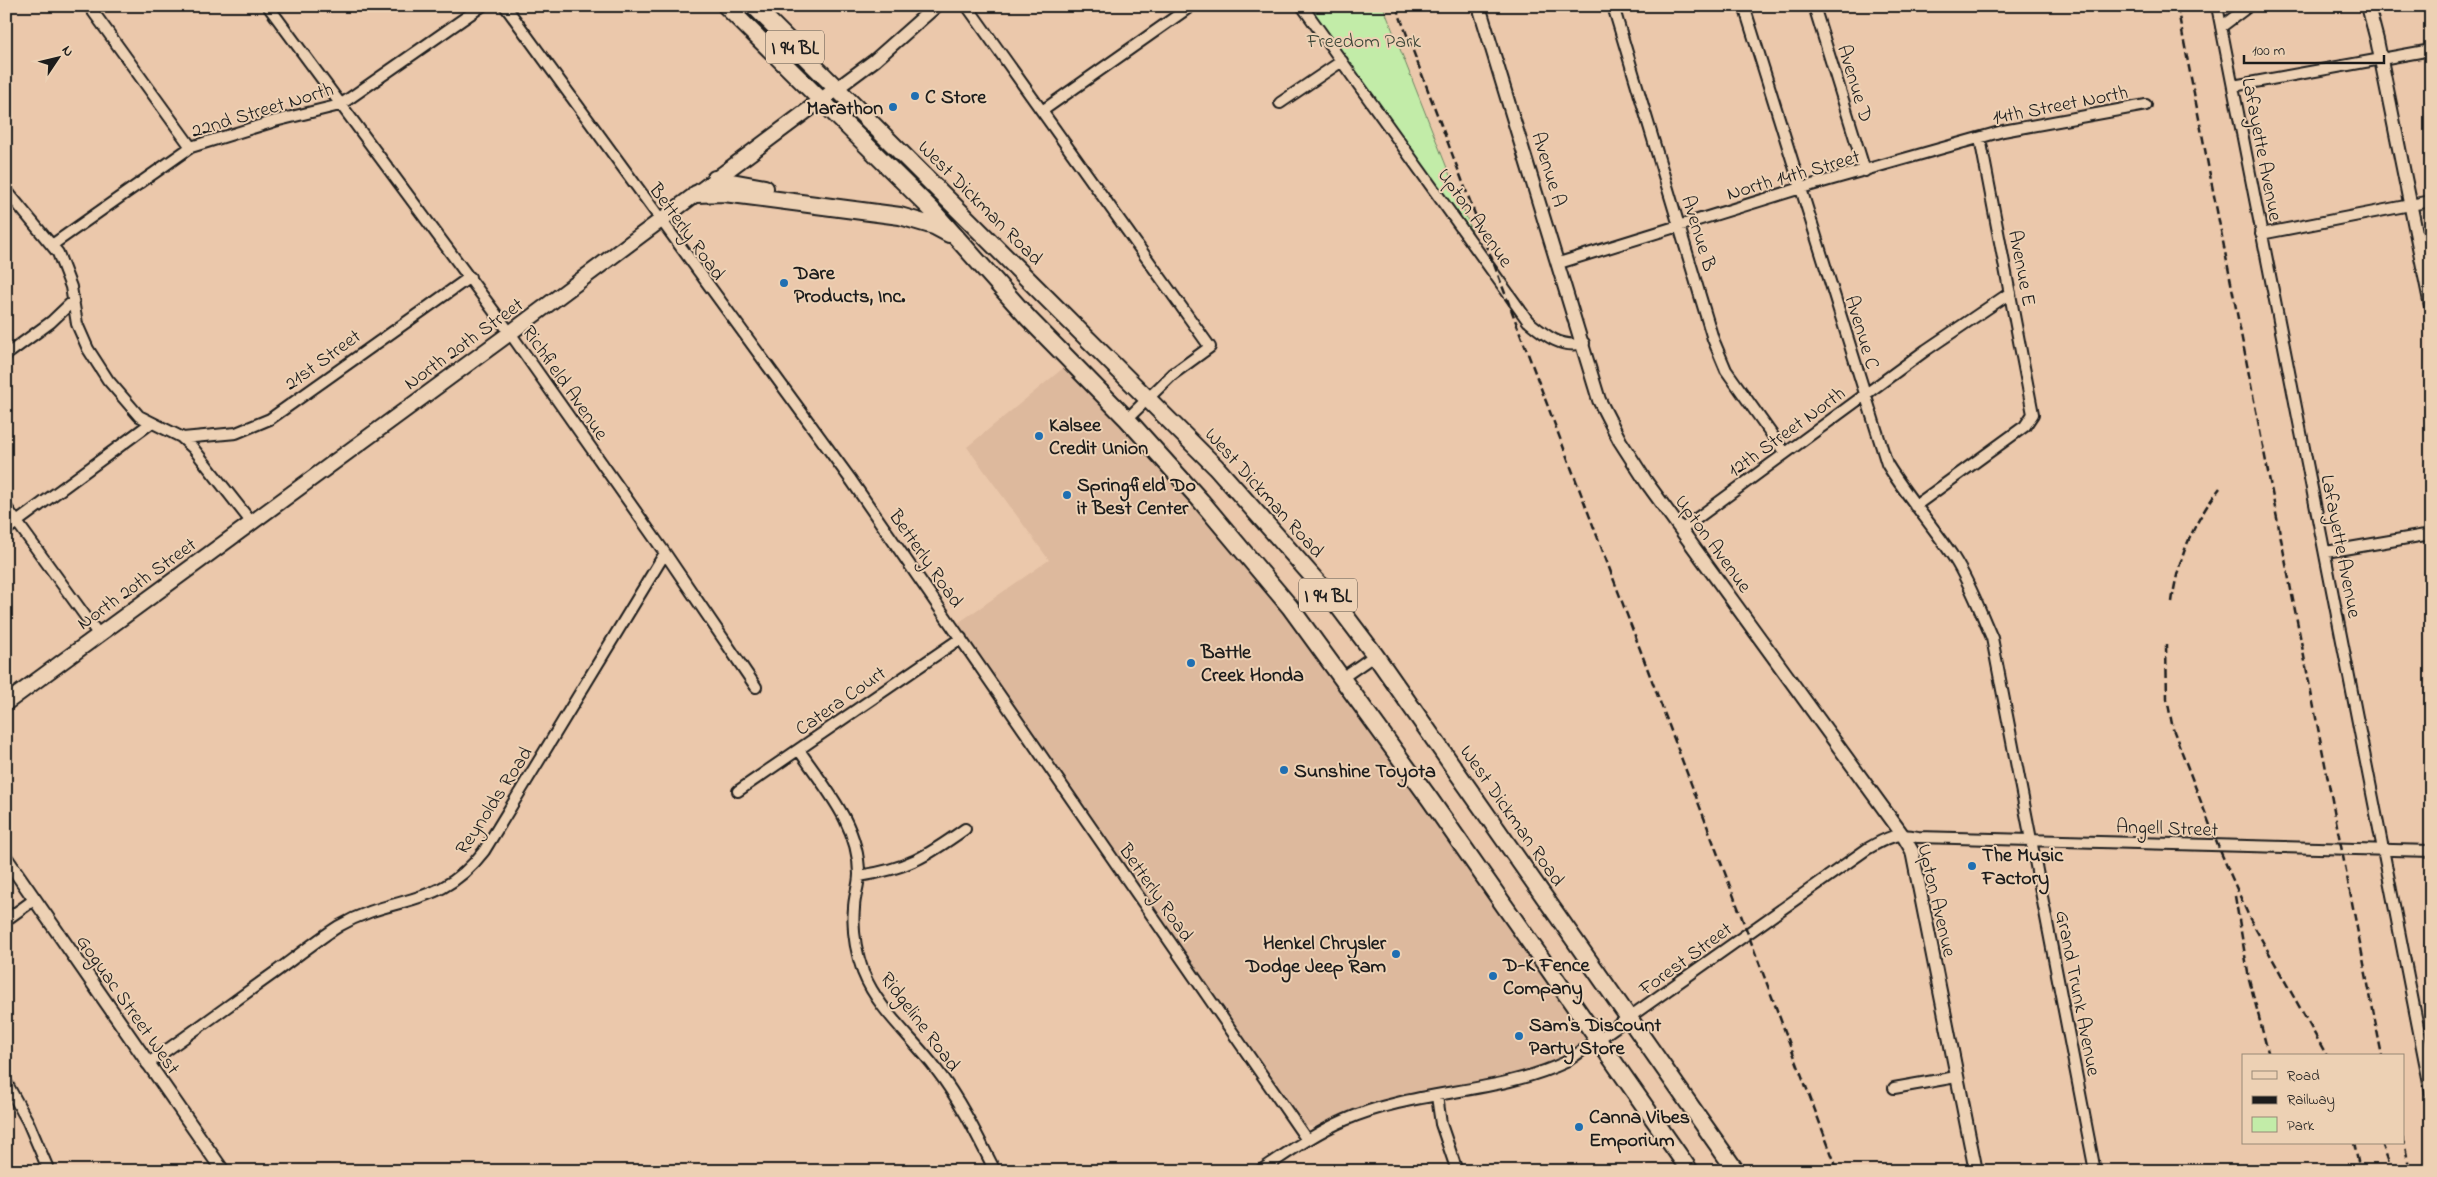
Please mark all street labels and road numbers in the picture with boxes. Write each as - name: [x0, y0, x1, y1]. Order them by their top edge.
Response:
- road number: I 94 BL: [766, 31, 824, 64]
- street label: Avenue D: [1828, 41, 1879, 126]
- street label: Lafayette Avenue: [2232, 75, 2289, 224]
- street label: 22nd Street North: [188, 76, 338, 147]
- street label: 14th Street North: [1990, 79, 2131, 134]
- street label: Avenue A: [1522, 129, 1573, 211]
- street label: West Dickman Road: [910, 134, 1049, 273]
- street label: North 14th Street: [1724, 143, 1864, 209]
- street label: Upton Avenue: [1429, 163, 1519, 274]
- street label: Betterly Road: [640, 177, 731, 287]
- street label: Avenue B: [1672, 192, 1723, 275]
- street label: Avenue E: [1999, 228, 2042, 309]
- street label: North 20th Street: [399, 292, 530, 398]
- street label: Avenue C: [1836, 292, 1886, 373]
- street label: Richfield Avenue: [514, 320, 614, 447]
- street label: 21st Street: [279, 323, 368, 399]
- street label: 12th Street North: [1723, 380, 1852, 486]
- street label: West Dickman Road: [1197, 422, 1330, 565]
- street label: Lafayette Avenue: [2311, 472, 2368, 621]
- street label: Upton Avenue: [1666, 489, 1758, 600]
- street label: Betterly Road: [880, 504, 970, 614]
- street label: North 20th Street: [72, 532, 203, 638]
- road number: I 94 BL: [1299, 578, 1357, 612]
- street label: Catera Court: [790, 660, 893, 744]
- street label: West Dickman Road: [1451, 740, 1571, 893]
- street label: Reynolds Road: [449, 741, 541, 861]
- street label: Angell Street: [2115, 813, 2219, 847]
- street label: Betterly Road: [1110, 838, 1200, 948]
- street label: Upton Avenue: [1908, 841, 1963, 960]
- street label: Grand Trunk Avenue: [2046, 908, 2107, 1079]
- street label: Forest Street: [1633, 916, 1739, 1004]
- street label: Goguac Street West: [67, 930, 186, 1082]
- street label: Ridgeline Road: [871, 967, 966, 1079]

